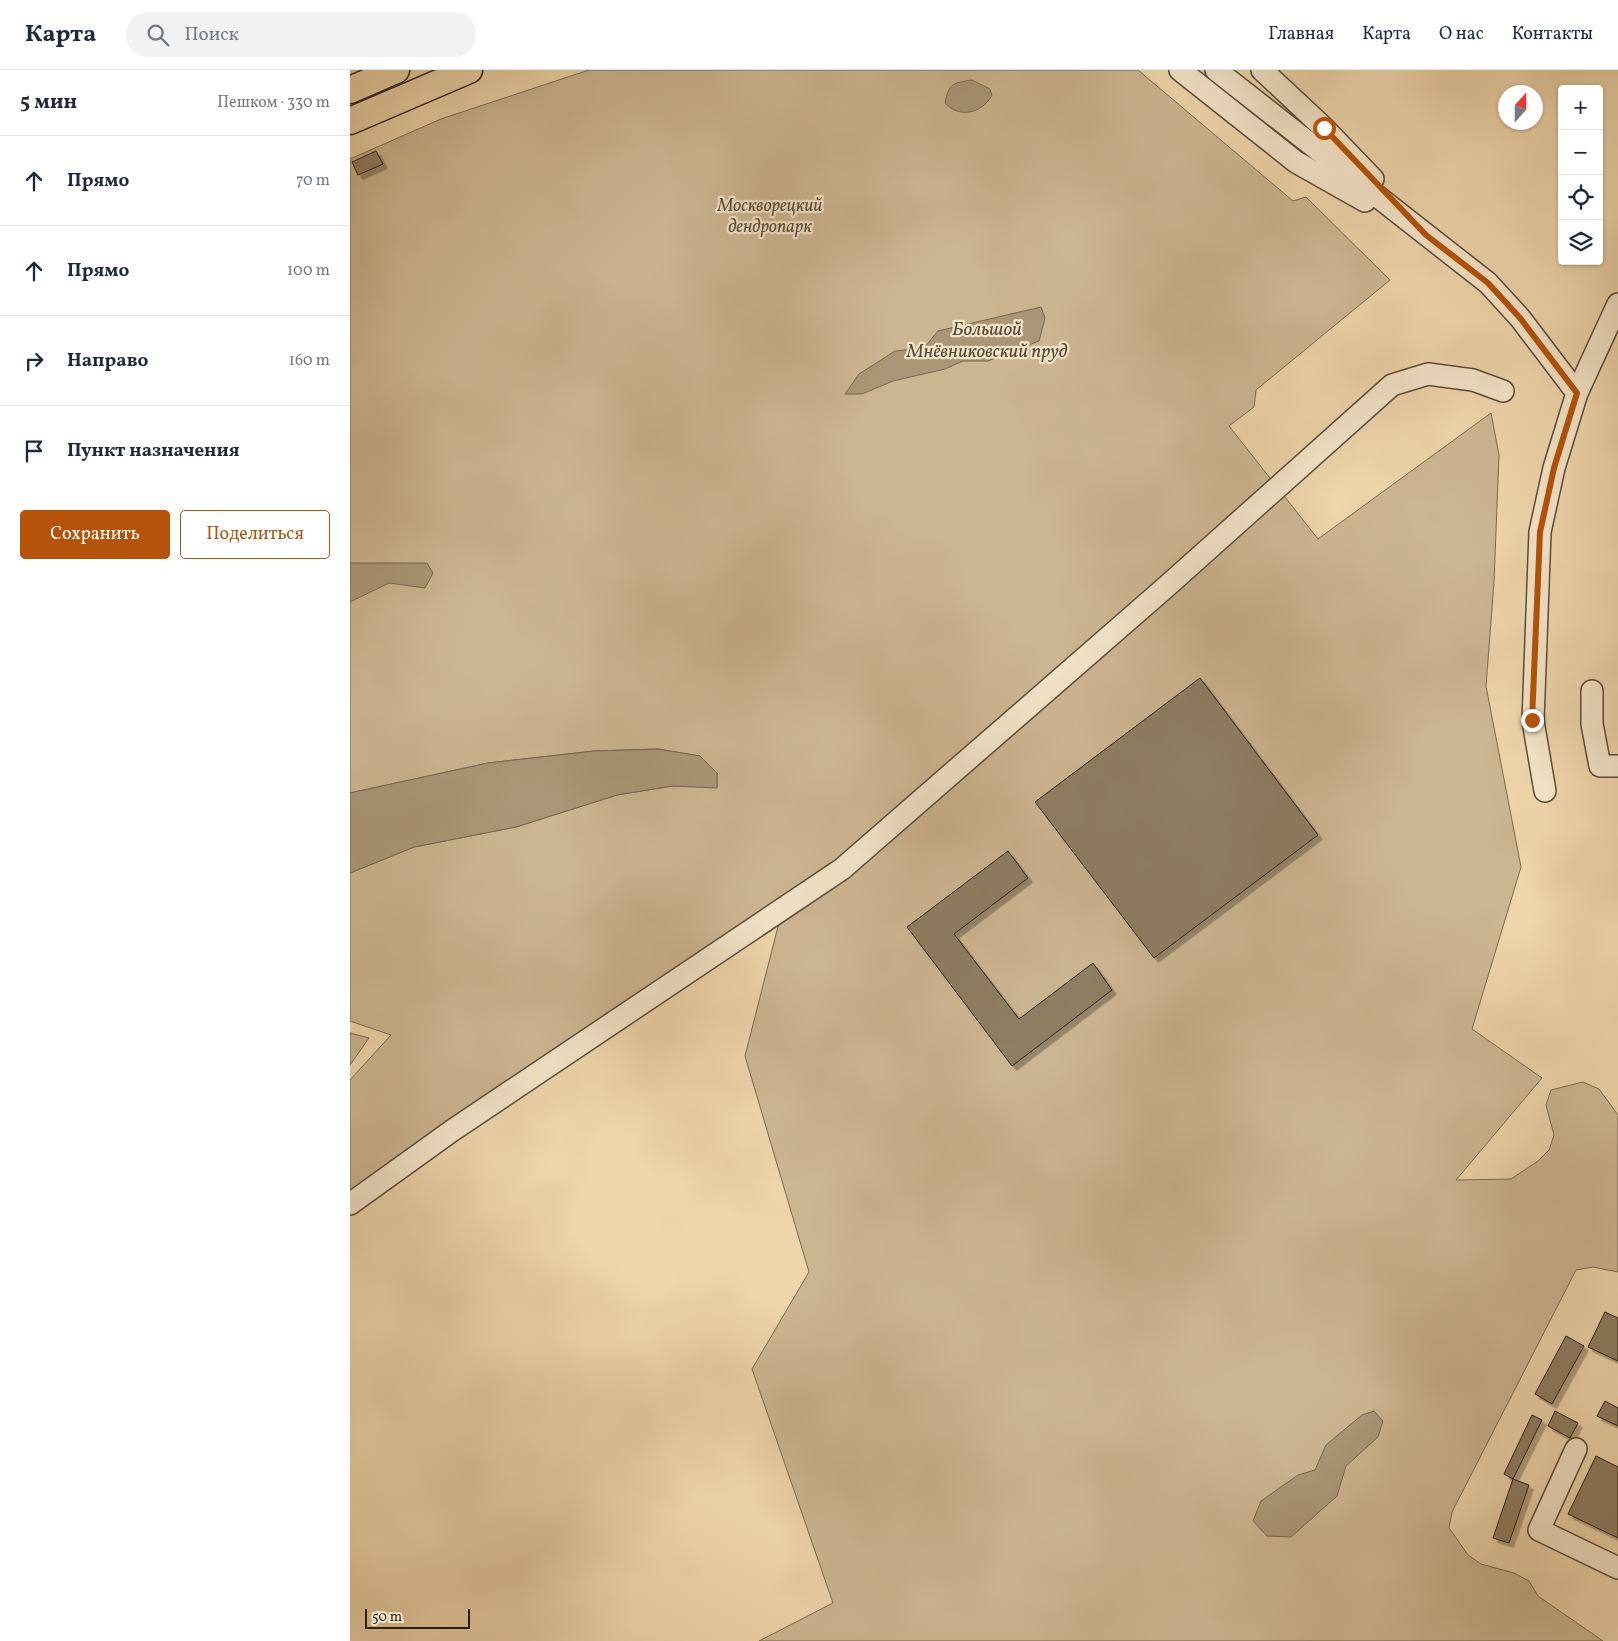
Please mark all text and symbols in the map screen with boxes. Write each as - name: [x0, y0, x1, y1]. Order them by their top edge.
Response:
- search box: [126, 12, 476, 57]
- text: Карта: [25, 18, 96, 52]
- icon: search: [144, 21, 172, 49]
- text: Поиск: [184, 22, 239, 48]
- text: Главная: [1268, 22, 1334, 47]
- text: Карта: [1362, 22, 1411, 47]
- text: О нас: [1439, 22, 1484, 47]
- text: Контакты: [1512, 22, 1593, 47]
- north arrow: [1498, 85, 1543, 130]
- map controls: [1558, 85, 1603, 265]
- button: +: [1558, 85, 1603, 130]
- text: 5 мин: [20, 88, 77, 117]
- text: Пешком · 330 m: [217, 92, 330, 114]
- route start: [1313, 117, 1336, 140]
- button: −: [1558, 130, 1603, 175]
- icon: ahead: [20, 167, 48, 195]
- text: Прямо: [67, 168, 129, 194]
- text: 70 m: [296, 170, 330, 192]
- button: locate: [1558, 175, 1603, 220]
- park label: Москворецкий дендропарк: [716, 194, 823, 240]
- button: layers: [1558, 220, 1603, 265]
- icon: ahead: [20, 257, 48, 285]
- text: Прямо: [67, 258, 129, 284]
- text: 100 m: [287, 260, 330, 282]
- water label: Большой Мнёвниковский пруд: [906, 317, 1068, 365]
- icon: right: [20, 347, 48, 375]
- text: Направо: [67, 348, 149, 374]
- text: 160 m: [289, 350, 330, 372]
- icon: arrive: [20, 437, 48, 465]
- text: Пункт назначения: [67, 438, 240, 464]
- button: Сохранить: [20, 510, 170, 559]
- button: Поделиться: [180, 510, 330, 559]
- route end: [1521, 709, 1544, 732]
- scale bar: [365, 1606, 470, 1629]
- text: 50 m: [372, 1608, 402, 1627]

